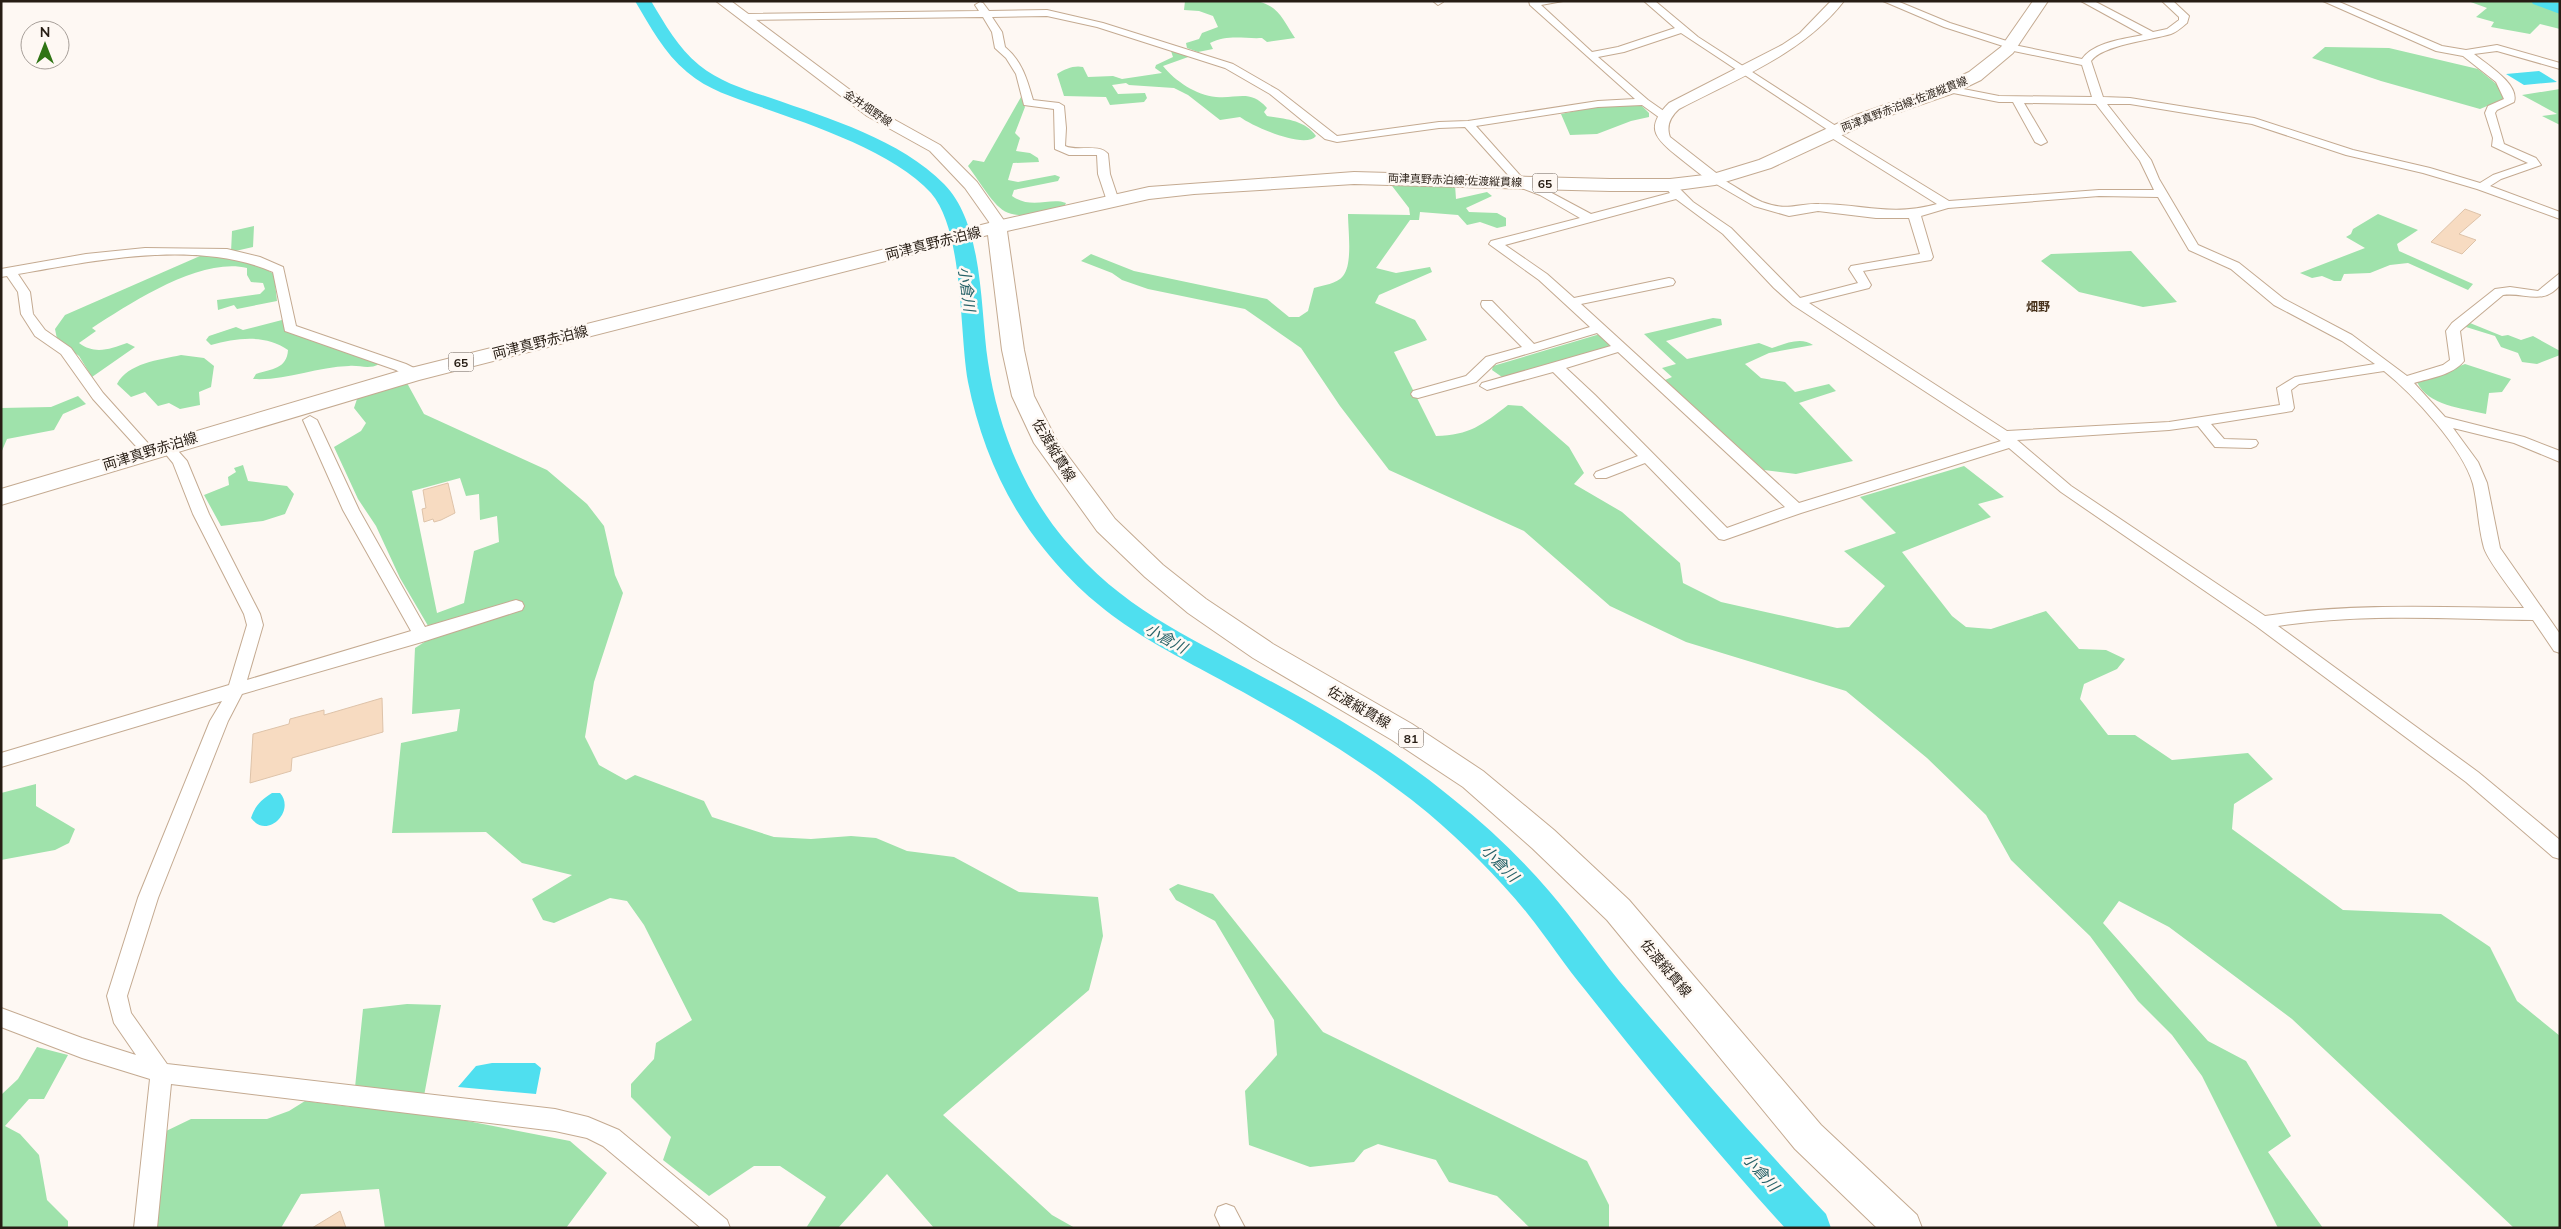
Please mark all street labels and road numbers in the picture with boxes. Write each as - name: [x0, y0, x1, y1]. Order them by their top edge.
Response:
- street label: 両津真野赤泊線;佐渡縦貫線: [1839, 73, 1969, 135]
- street label: 金井畑野線: [841, 87, 895, 129]
- street label: 両津真野赤泊線;佐渡縦貫線: [1388, 171, 1522, 189]
- road number: 65: [1532, 174, 1558, 192]
- street label: 両津真野赤泊線: [883, 222, 983, 264]
- street label: 両津真野赤泊線: [490, 321, 590, 363]
- road number: 65: [448, 352, 474, 372]
- street label: 佐渡縦貫線: [1028, 415, 1080, 485]
- street label: 両津真野赤泊線: [101, 428, 199, 474]
- street label: 佐渡縦貫線: [1324, 682, 1394, 732]
- road number: 81: [1398, 728, 1424, 748]
- street label: 佐渡縦貫線: [1637, 935, 1695, 1001]

